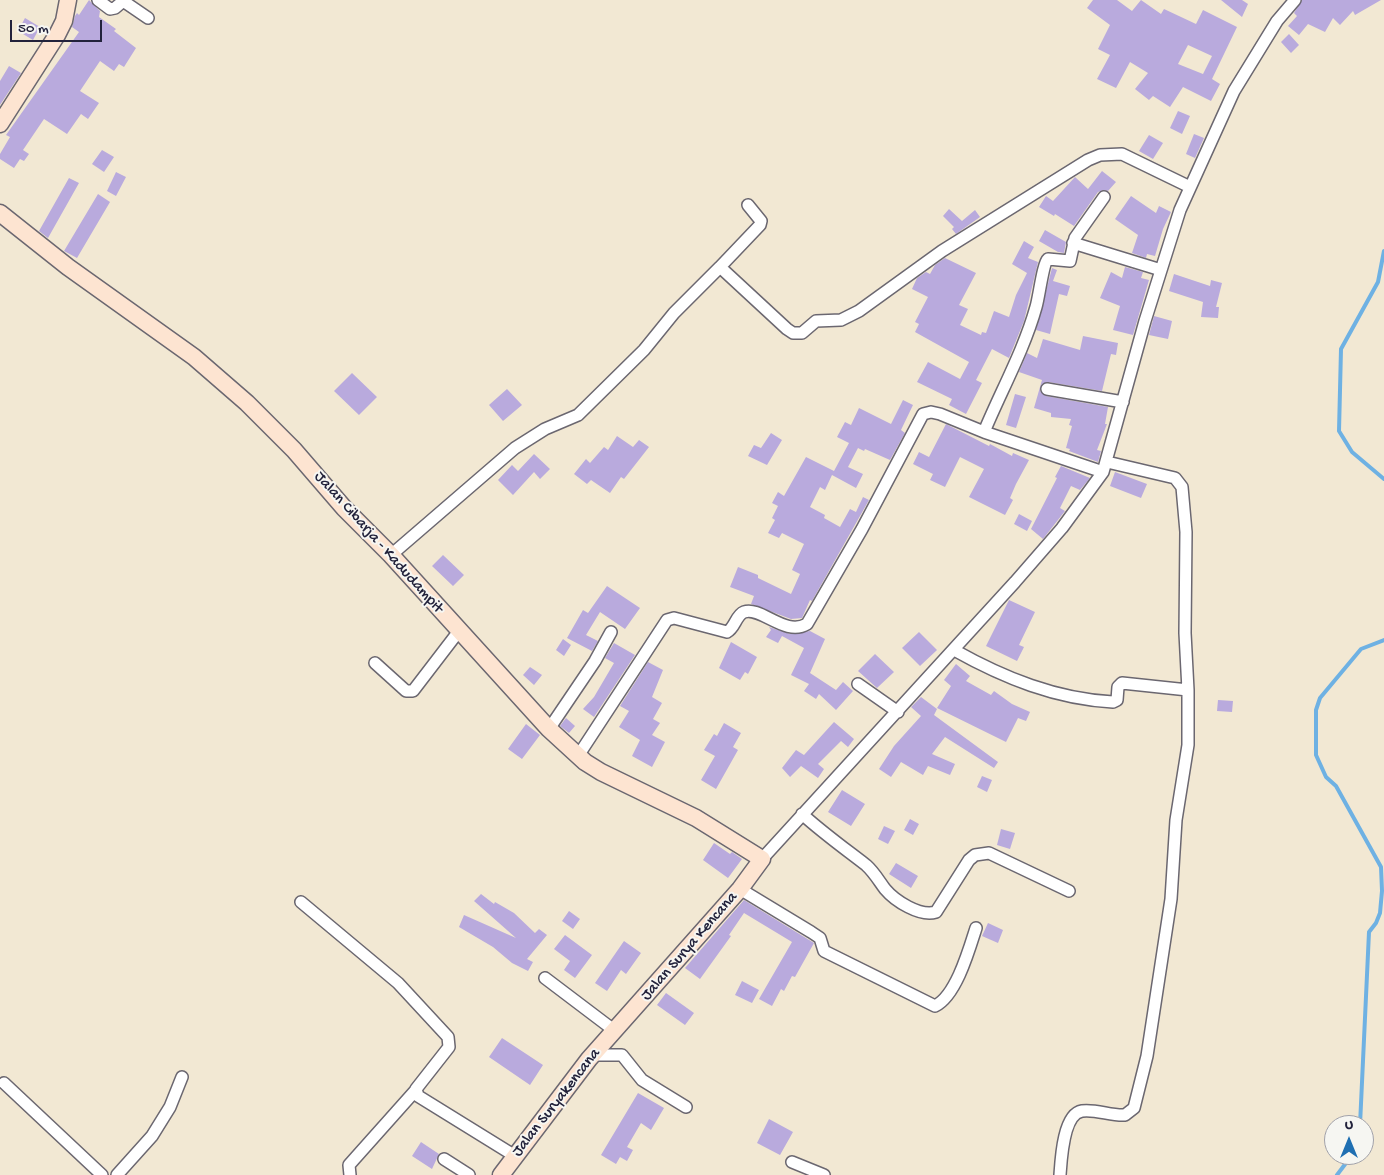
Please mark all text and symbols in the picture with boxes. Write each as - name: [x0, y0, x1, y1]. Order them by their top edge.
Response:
- scale bar: [12, 10, 105, 42]
- text: 50 m: [18, 20, 49, 38]
- street label: Jalan Cibarja - Kadudampit: [309, 468, 447, 618]
- street label: Jalan Surya Kencana: [638, 889, 742, 1005]
- street label: Jalan Suryakencana: [509, 1045, 605, 1161]
- north arrow: [1324, 1115, 1374, 1165]
- text: U: [1345, 1117, 1353, 1134]

